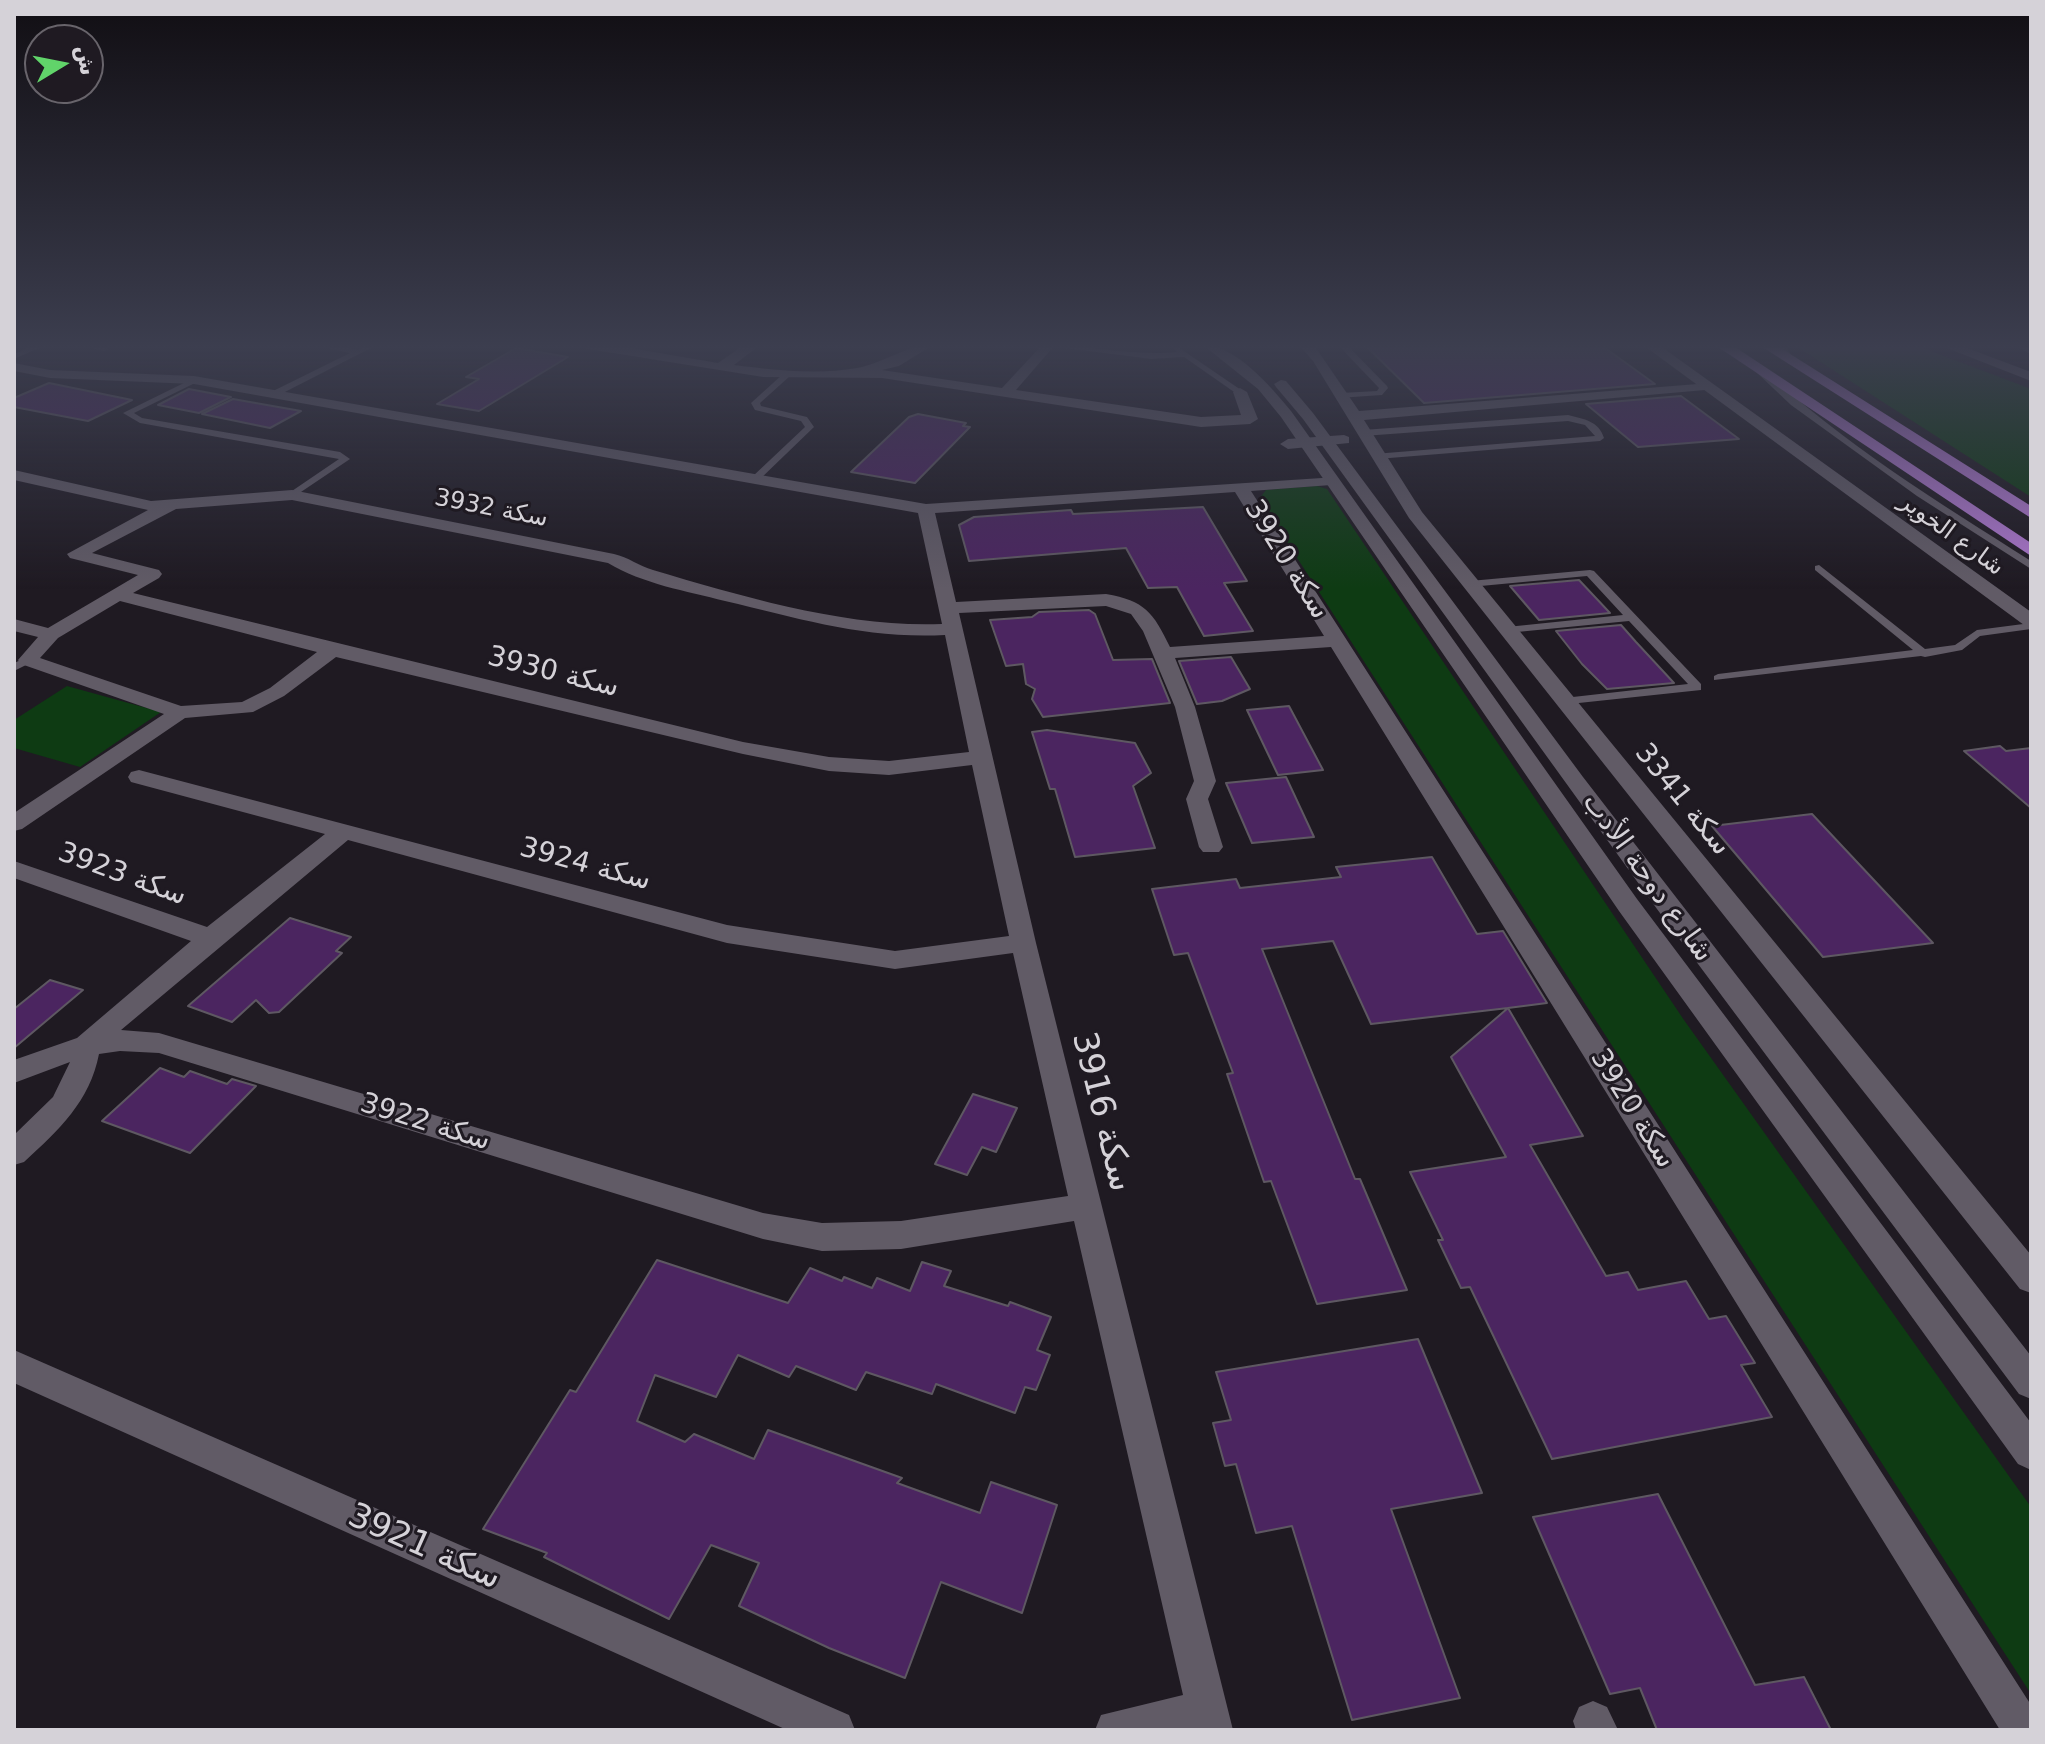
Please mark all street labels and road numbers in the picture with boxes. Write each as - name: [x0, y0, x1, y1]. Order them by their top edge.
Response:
- street label: سكة 3932: [432, 484, 550, 534]
- street label: شارع الخوير: [1893, 487, 2009, 583]
- street label: سكة 3920: [1236, 494, 1336, 626]
- street label: سكة 3930: [484, 640, 622, 706]
- street label: سكة 3341: [1627, 737, 1737, 863]
- street label: شارع دوحة الأدب: [1574, 787, 1720, 969]
- street label: سكة 3924: [516, 831, 654, 899]
- street label: سكة 3923: [53, 836, 191, 914]
- street label: سكة 3916: [1062, 1028, 1140, 1196]
- street label: سكة 3920: [1582, 1043, 1682, 1175]
- street label: سكة 3922: [356, 1087, 494, 1159]
- street label: سكة 3921: [341, 1496, 507, 1600]

